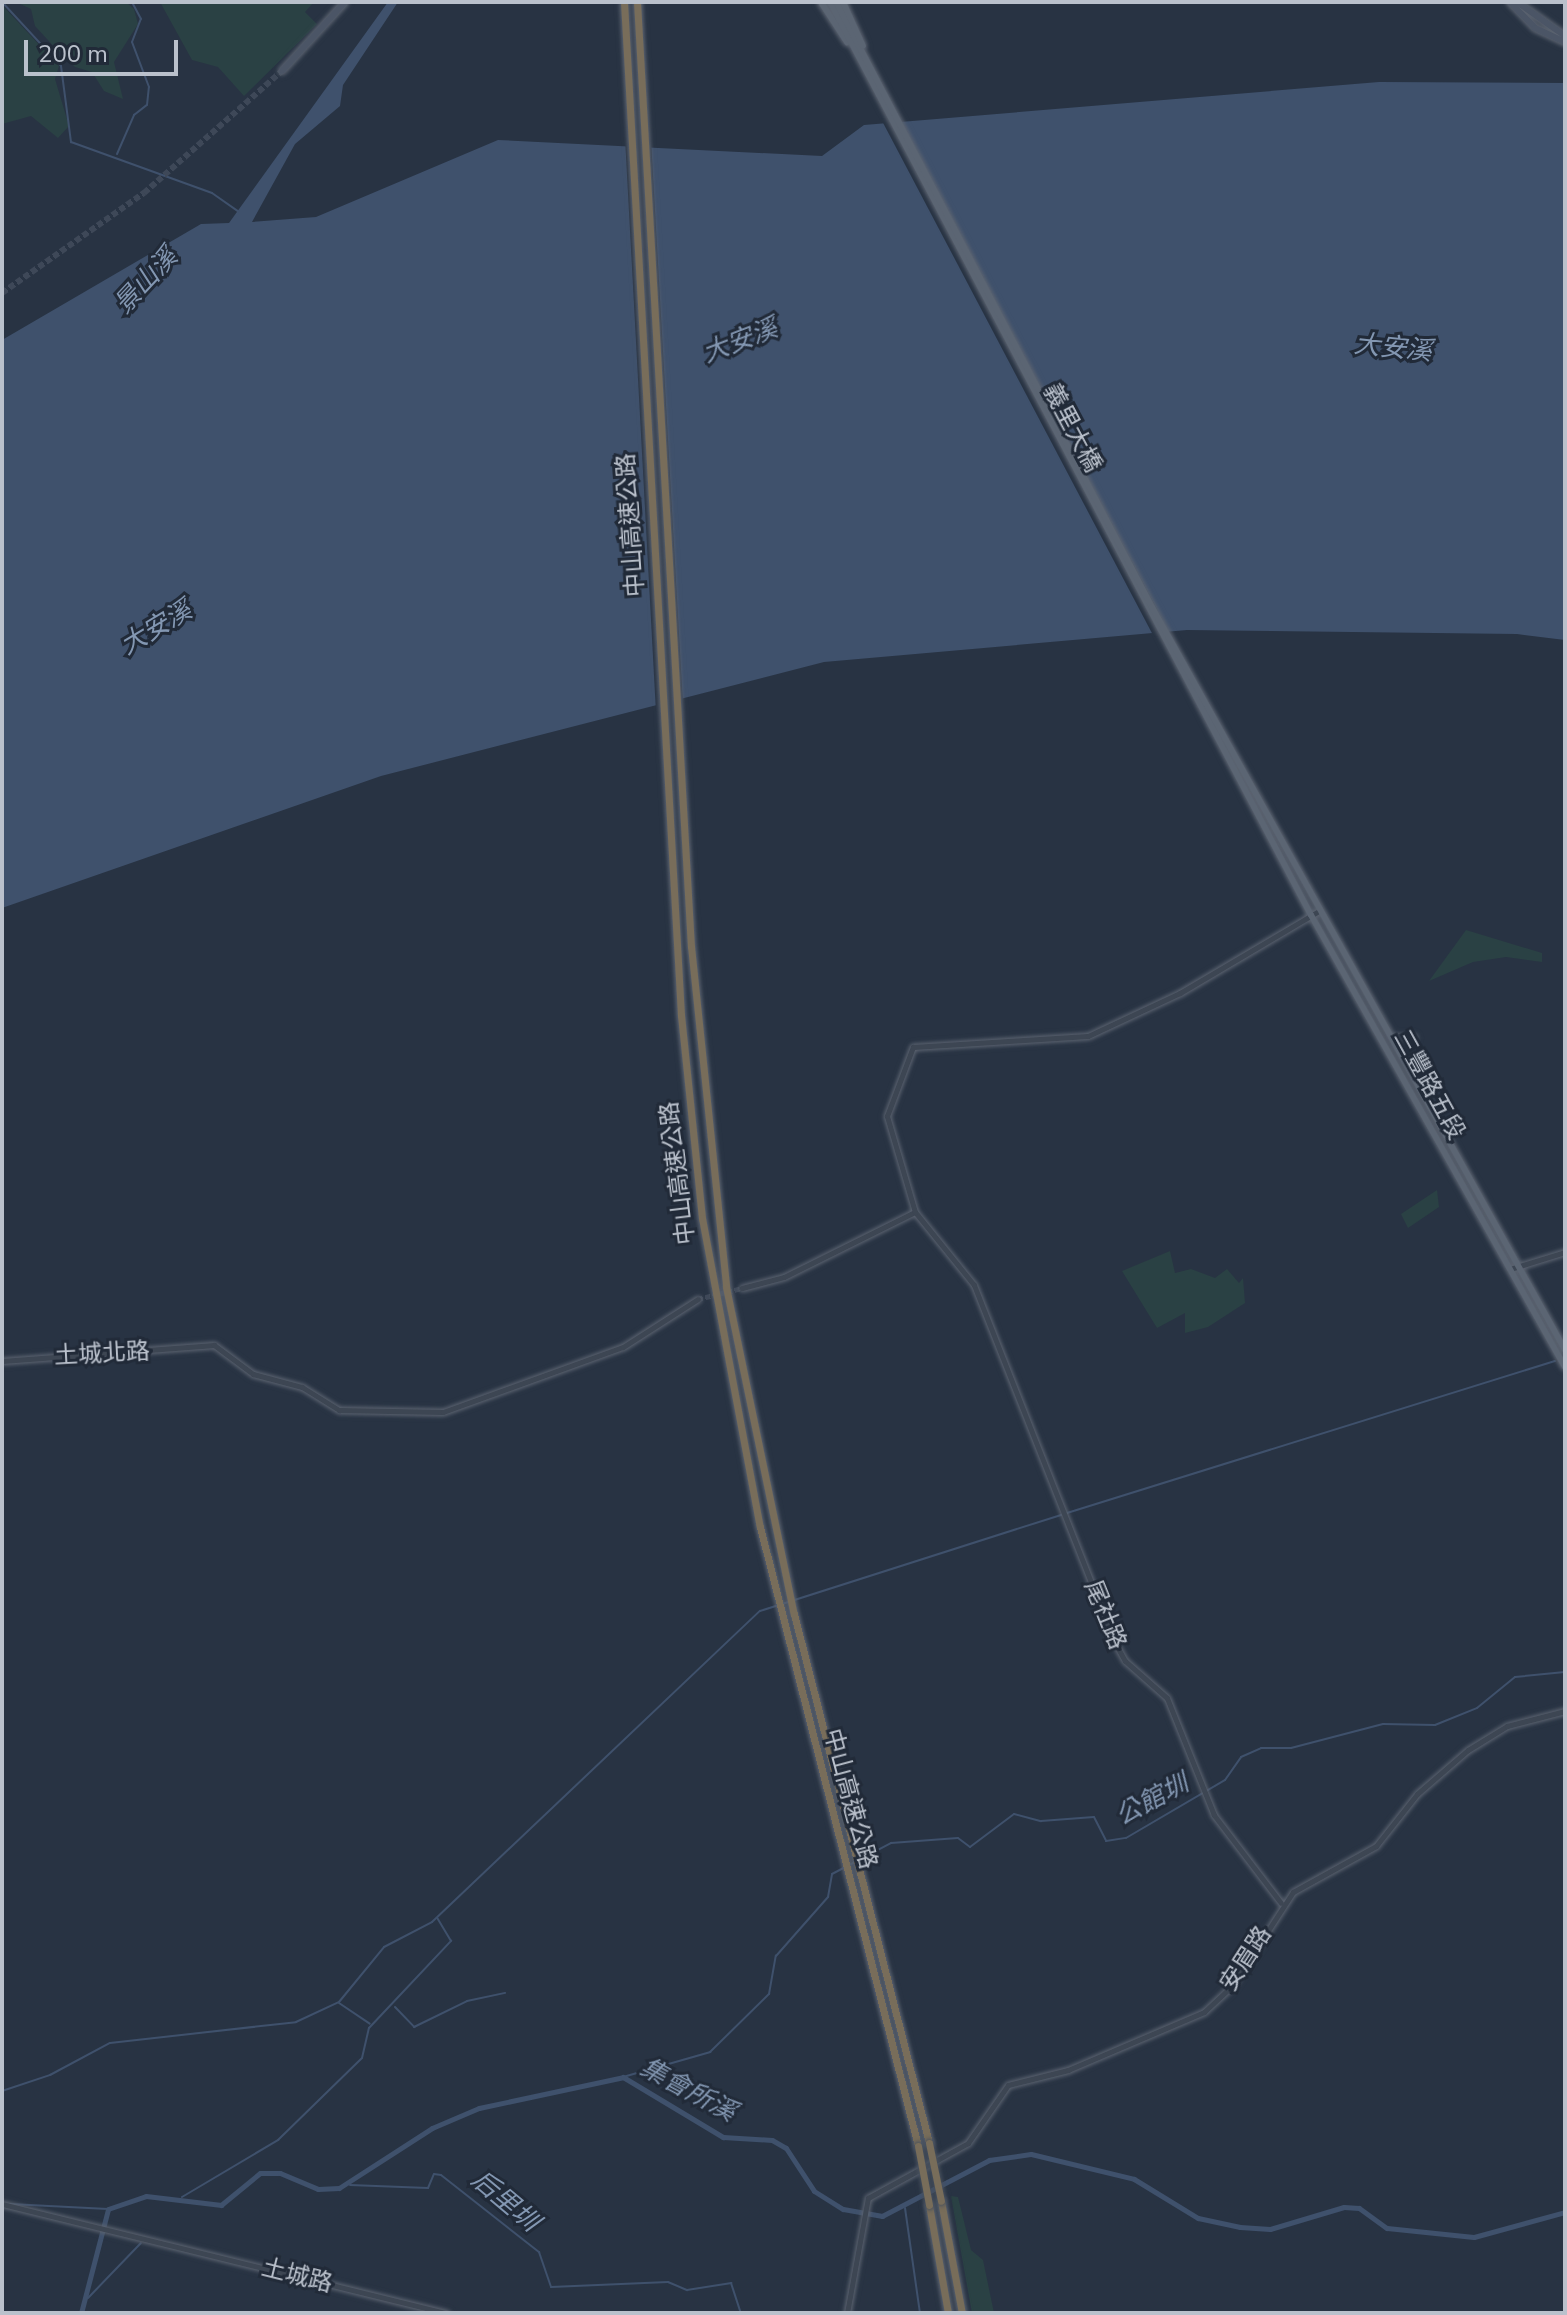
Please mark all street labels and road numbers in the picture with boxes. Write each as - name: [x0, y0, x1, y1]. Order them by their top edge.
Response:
- street label: 義里大橋: [1037, 379, 1107, 477]
- street label: 中山高速公路: [612, 452, 650, 598]
- street label: 三豐路五段: [1387, 1026, 1471, 1144]
- street label: 中山高速公路: [655, 1100, 701, 1246]
- street label: 土城北路: [53, 1337, 151, 1371]
- street label: 尾社路: [1078, 1576, 1132, 1654]
- street label: 中山高速公路: [817, 1726, 883, 1872]
- street label: 安眉路: [1214, 1921, 1278, 1997]
- street label: 土城路: [259, 2253, 335, 2299]

